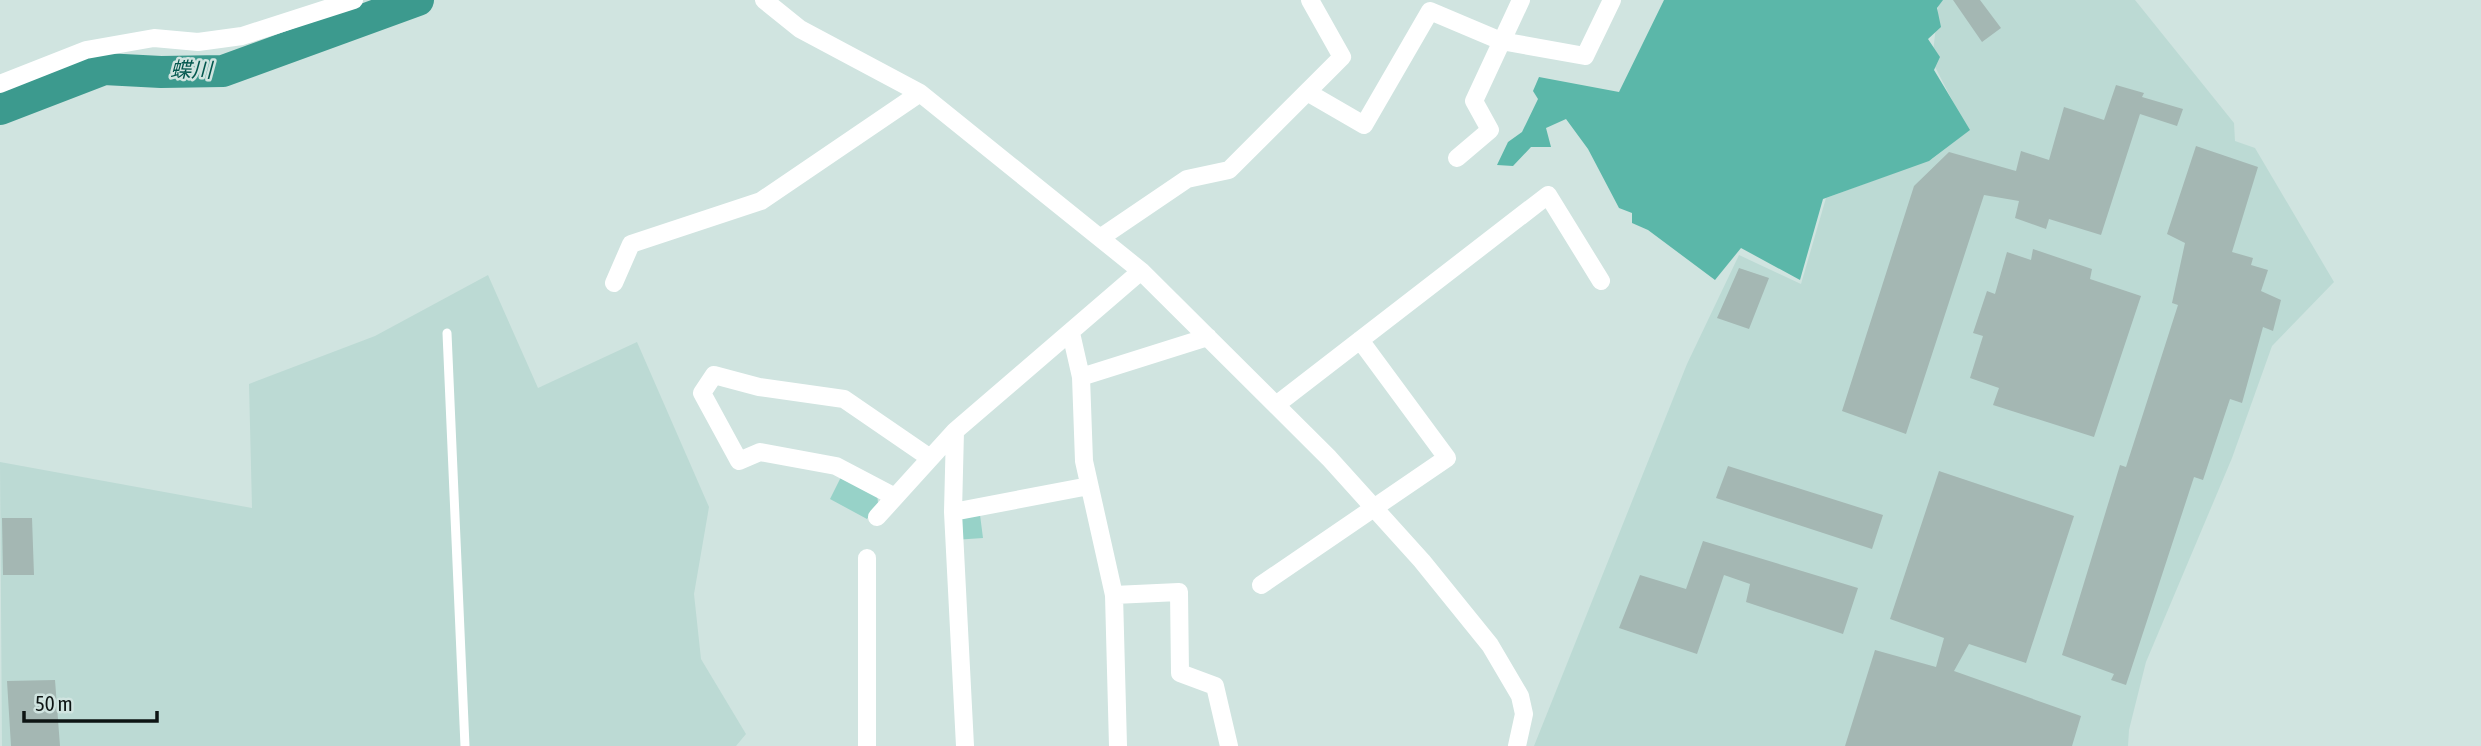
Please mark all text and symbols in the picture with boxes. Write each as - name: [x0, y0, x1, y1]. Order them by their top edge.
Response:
- water label: 蝶川: [170, 57, 214, 81]
- scale bar: [24, 680, 158, 724]
- text: 50 m: [35, 691, 73, 715]

